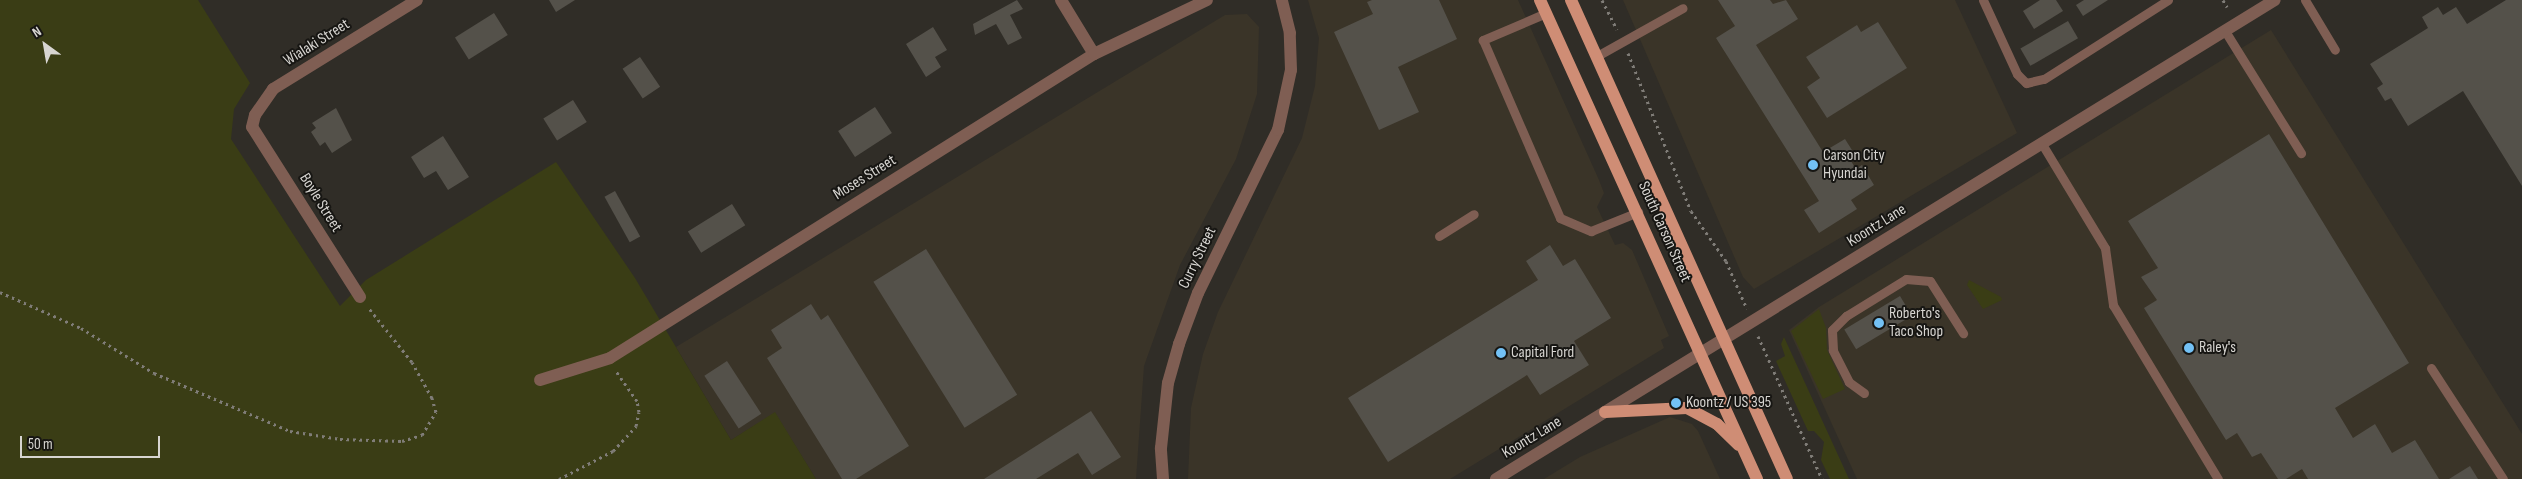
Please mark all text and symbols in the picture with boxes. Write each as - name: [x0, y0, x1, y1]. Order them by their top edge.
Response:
- street label: Wialaki Street: [281, 15, 353, 71]
- north arrow: [20, 20, 70, 70]
- text: N: [29, 23, 44, 41]
- place label: Carson City Hyundai: [1823, 146, 1885, 184]
- street label: Moses Street: [830, 151, 900, 205]
- marker: Carson City Hyundai: [1807, 159, 1819, 171]
- street label: Boyle Street: [294, 170, 346, 236]
- street label: South Carson Street: [1633, 179, 1695, 285]
- street label: Koontz Lane: [1844, 200, 1910, 252]
- street label: Curry Street: [1175, 224, 1221, 292]
- place label: Roberto's Taco Shop: [1889, 304, 1943, 342]
- marker: Roberto's Taco Shop: [1873, 317, 1885, 329]
- place label: Raley's: [2199, 338, 2236, 358]
- marker: Raley's: [2183, 342, 2195, 354]
- place label: Capital Ford: [1511, 343, 1574, 363]
- marker: Capital Ford: [1495, 347, 1507, 359]
- place label: Koontz / US 395: [1686, 393, 1771, 413]
- marker: Koontz / US 395: [1670, 397, 1682, 409]
- street label: Koontz Lane: [1499, 413, 1565, 463]
- scale bar: [22, 426, 162, 458]
- text: 50 m: [28, 435, 53, 454]

